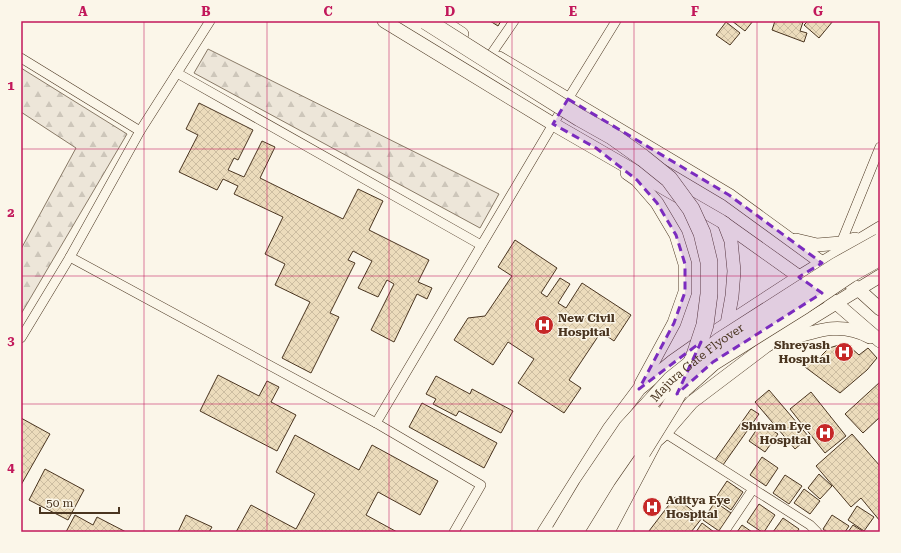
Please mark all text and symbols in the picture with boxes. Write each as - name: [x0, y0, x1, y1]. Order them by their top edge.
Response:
- text: A: [78, 4, 88, 19]
- text: B: [201, 4, 211, 19]
- text: C: [323, 4, 333, 19]
- text: D: [445, 4, 455, 19]
- text: E: [569, 4, 577, 19]
- text: F: [691, 4, 699, 19]
- text: G: [813, 4, 823, 19]
- text: 1: [7, 78, 15, 93]
- text: 2: [7, 205, 15, 220]
- place label: New Civil Hospital: [558, 311, 615, 339]
- hospital icon: New Civil Hospital: [533, 314, 555, 336]
- street label: Majura Gate Flyover: [648, 321, 746, 405]
- text: 3: [7, 333, 15, 348]
- place label: Shreyash Hospital: [774, 338, 830, 366]
- hospital icon: Shreyash Hospital: [833, 341, 855, 363]
- place label: Shivam Eye Hospital: [741, 419, 811, 447]
- hospital icon: Shivam Eye Hospital: [814, 422, 836, 444]
- text: 4: [7, 460, 15, 475]
- scale bar: [40, 489, 119, 515]
- place label: Aditya Eye Hospital: [666, 493, 730, 521]
- text: 50 m: [46, 496, 73, 510]
- hospital icon: Aditya Eye Hospital: [641, 496, 663, 518]

